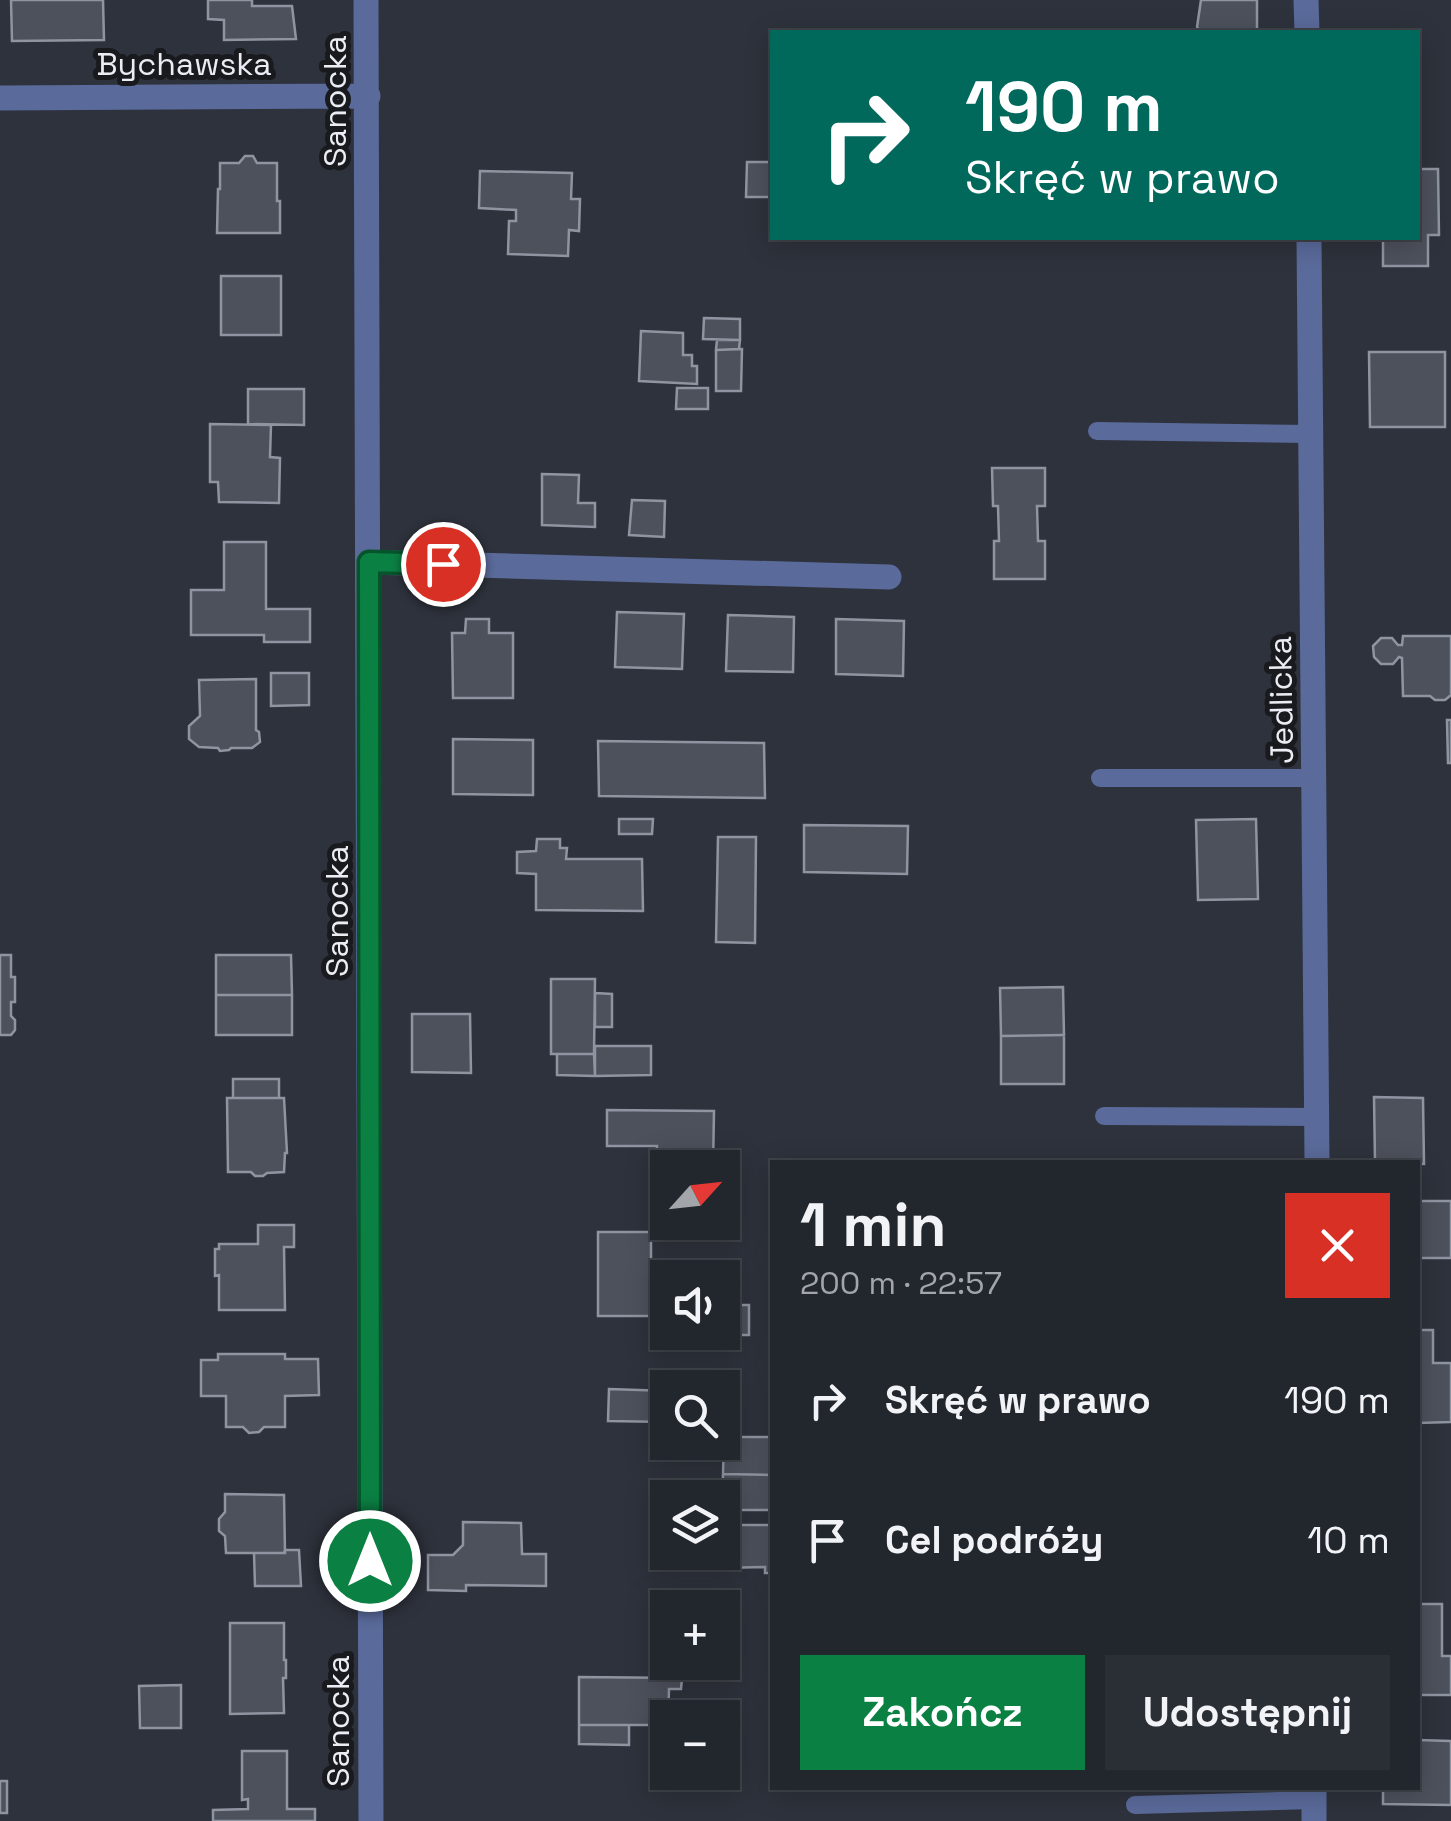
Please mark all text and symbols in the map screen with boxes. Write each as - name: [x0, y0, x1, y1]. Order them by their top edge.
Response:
- street label: Sanocka: [315, 35, 355, 167]
- street label: Bychawska: [96, 44, 272, 84]
- text: 190 m: [965, 62, 1163, 151]
- icon: right: [800, 70, 930, 200]
- text: Skręć w prawo: [965, 149, 1280, 206]
- pin: [401, 522, 486, 607]
- icon: arrive: [416, 537, 471, 592]
- street label: Jedlicka: [1260, 636, 1302, 764]
- street label: Sanocka: [317, 845, 357, 977]
- north arrow: [650, 1150, 740, 1240]
- map controls: [650, 1150, 740, 1790]
- text: 1 min: [800, 1187, 947, 1264]
- button: close: [1285, 1193, 1390, 1298]
- button: sound: [650, 1260, 740, 1350]
- text: 200 m · 22:57: [800, 1263, 1002, 1303]
- button: search: [650, 1370, 740, 1460]
- icon: right: [800, 1373, 855, 1428]
- text: Skręć w prawo: [885, 1376, 1151, 1424]
- text: 190 m: [1284, 1376, 1390, 1424]
- button: layers: [650, 1480, 740, 1570]
- position arrow: [318, 1509, 422, 1613]
- icon: arrive: [800, 1513, 855, 1568]
- text: Cel podróży: [885, 1516, 1103, 1564]
- text: 10 m: [1307, 1516, 1390, 1564]
- button: +: [650, 1590, 740, 1680]
- street label: Sanocka: [318, 1655, 358, 1787]
- button: Zakończ: [800, 1655, 1085, 1770]
- button: Udostępnij: [1105, 1655, 1390, 1770]
- button: −: [650, 1700, 740, 1790]

